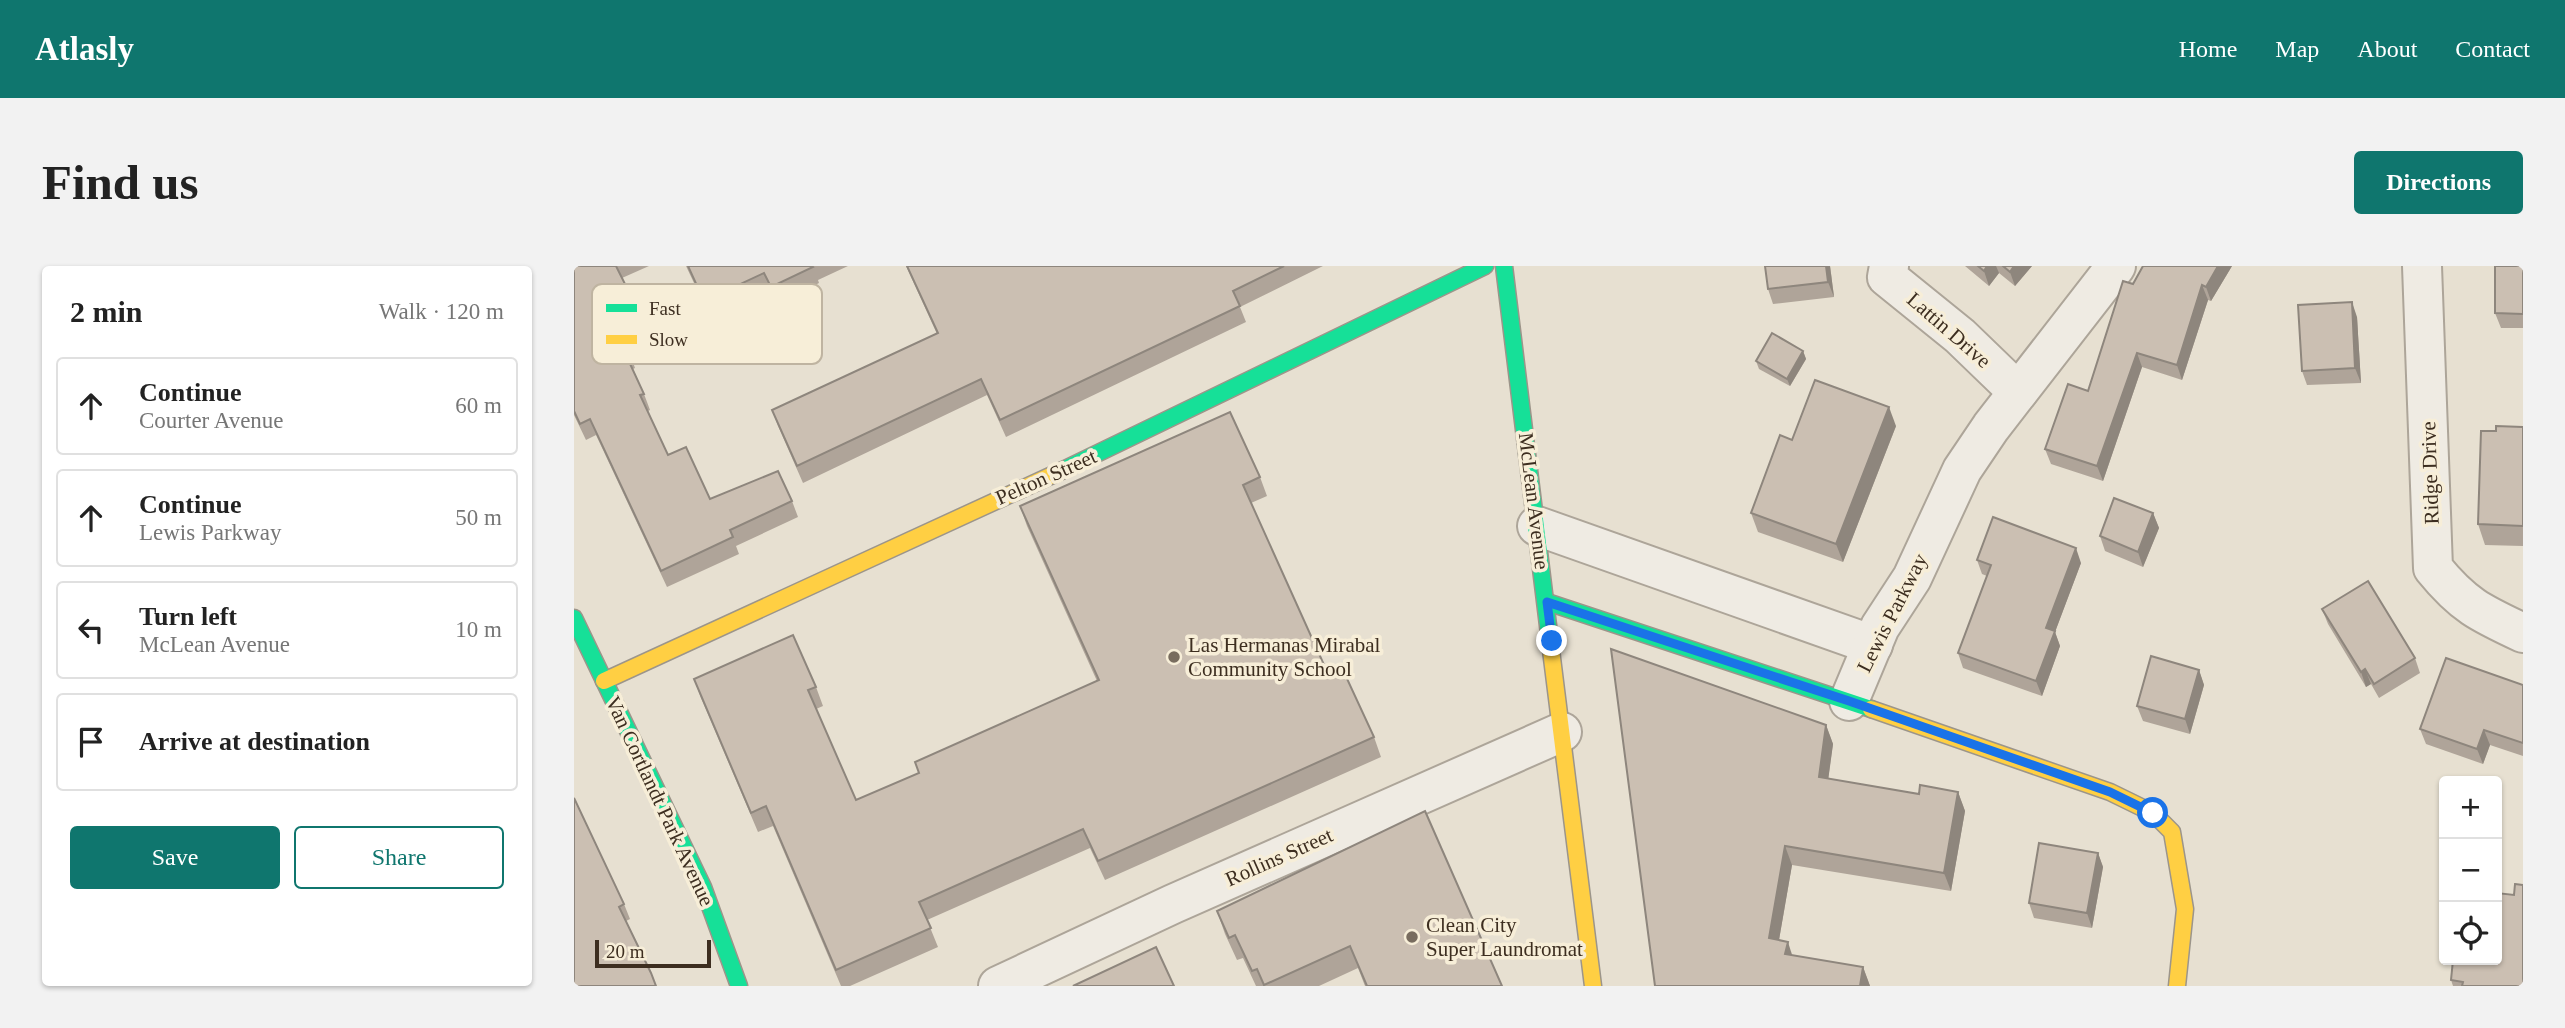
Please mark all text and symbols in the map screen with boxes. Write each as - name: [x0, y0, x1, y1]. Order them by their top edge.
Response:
- text: Atlasly: [35, 31, 134, 67]
- text: Home: [2179, 36, 2237, 62]
- text: Map: [2275, 36, 2319, 62]
- text: About: [2357, 36, 2417, 62]
- text: Contact: [2455, 36, 2530, 62]
- button: Directions: [2354, 151, 2523, 214]
- text: Find us: [42, 155, 199, 210]
- legend: [592, 284, 822, 364]
- street label: Lattin Drive: [1902, 287, 1996, 373]
- text: 2 min: [70, 295, 143, 328]
- text: Fast: [649, 298, 681, 319]
- text: Walk · 120 m: [379, 299, 504, 324]
- text: Slow: [649, 329, 688, 350]
- text: Continue: [139, 378, 242, 407]
- icon: ahead: [72, 387, 110, 425]
- text: 60 m: [455, 393, 502, 418]
- text: Courter Avenue: [139, 408, 284, 433]
- street label: Ridge Drive: [2416, 421, 2444, 525]
- street label: McLean Avenue: [1514, 431, 1554, 571]
- street label: Pelton Street: [992, 444, 1100, 510]
- text: Continue: [139, 490, 242, 519]
- icon: ahead: [72, 499, 110, 537]
- text: 50 m: [455, 505, 502, 530]
- text: Lewis Parkway: [139, 520, 281, 545]
- street label: Lewis Parkway: [1852, 549, 1932, 676]
- text: Turn left: [139, 602, 237, 631]
- icon: left: [72, 611, 110, 649]
- text: 10 m: [455, 617, 502, 642]
- route end: [1536, 625, 1567, 656]
- text: McLean Avenue: [139, 632, 290, 657]
- place label: Las Hermanas Mirabal Community School: [1188, 633, 1381, 681]
- marker: Las Hermanas Mirabal Community School: [1166, 649, 1182, 665]
- street label: Van Cortlandt Park Avenue: [601, 692, 719, 910]
- icon: arrive: [72, 723, 110, 761]
- text: Arrive at destination: [139, 727, 370, 756]
- map controls: [2439, 776, 2502, 965]
- button: +: [2439, 776, 2502, 839]
- route start: [2137, 797, 2168, 828]
- street label: Rollins Street: [1222, 823, 1337, 891]
- button: Save: [70, 826, 280, 889]
- button: Share: [294, 826, 504, 889]
- button: −: [2439, 839, 2502, 902]
- button: locate: [2439, 902, 2502, 965]
- place label: Clean City Super Laundromat: [1426, 913, 1583, 961]
- marker: Clean City Super Laundromat: [1404, 929, 1420, 945]
- scale bar: [595, 937, 710, 969]
- text: 20 m: [606, 941, 645, 962]

